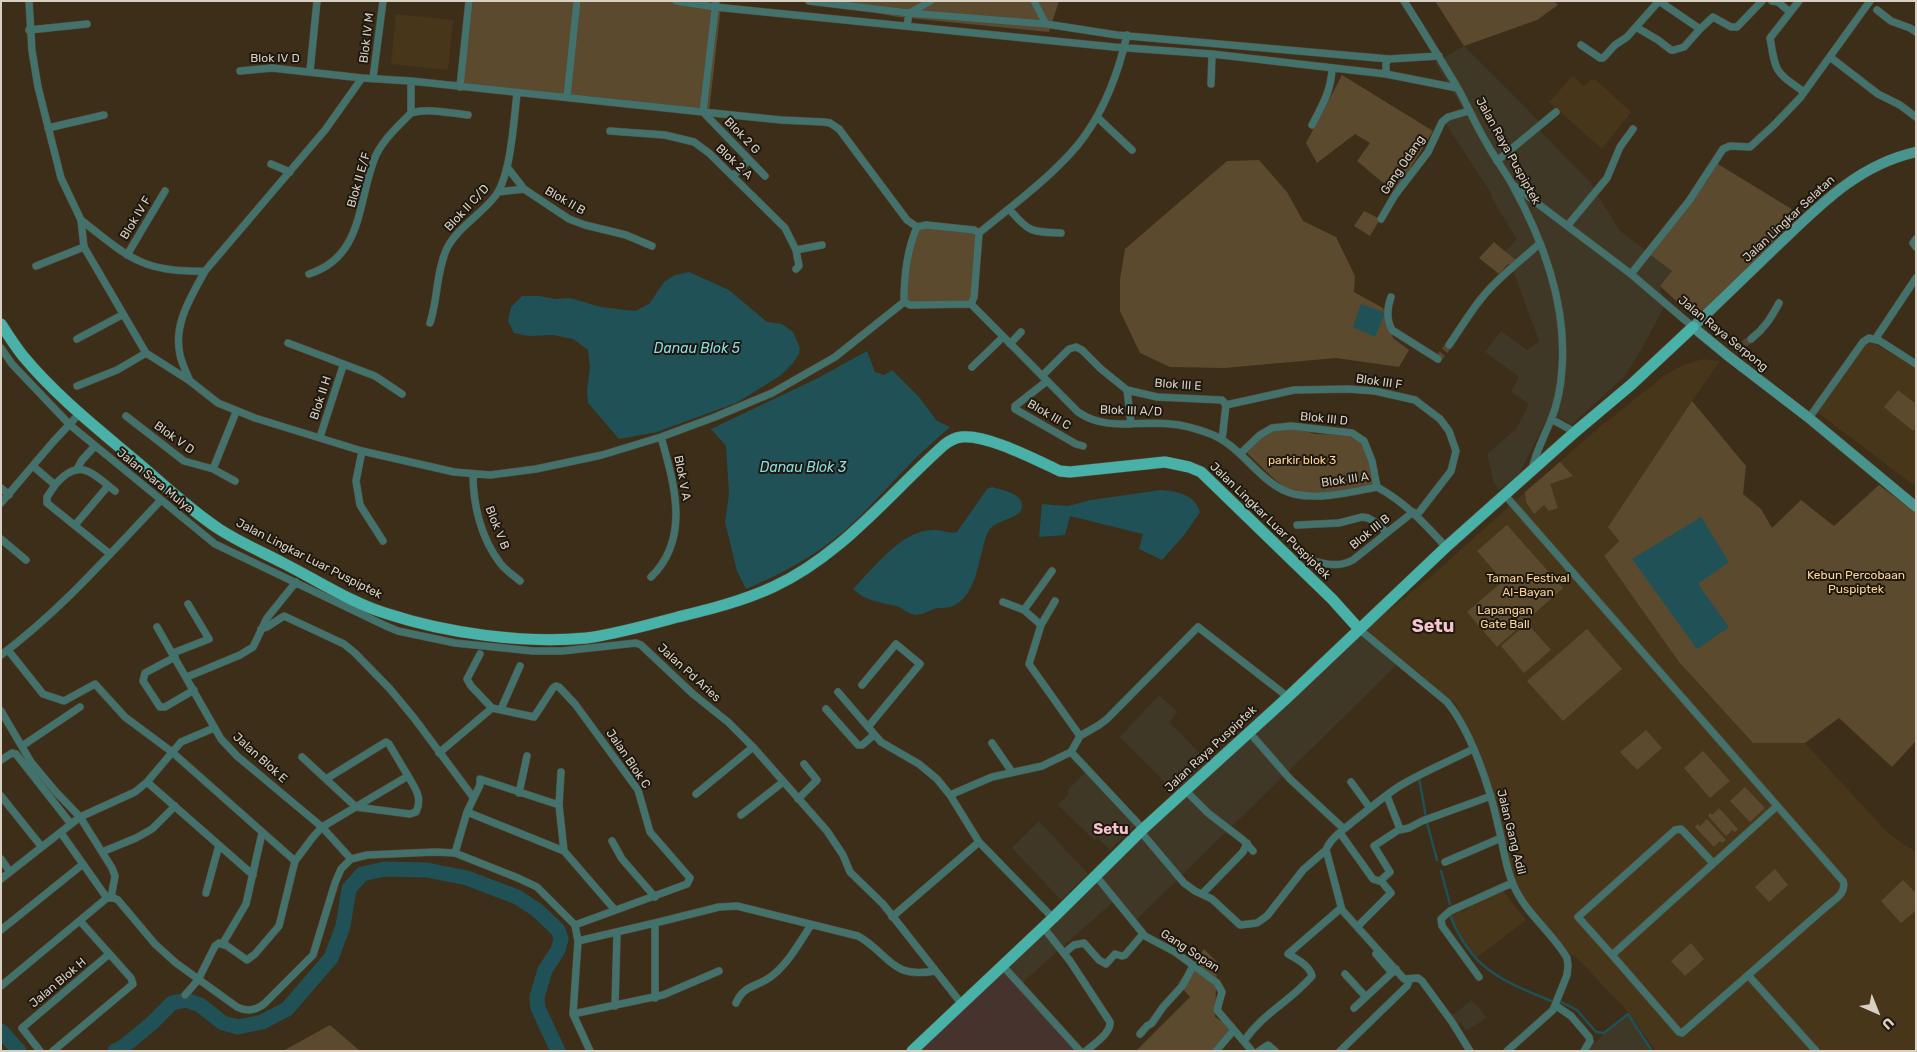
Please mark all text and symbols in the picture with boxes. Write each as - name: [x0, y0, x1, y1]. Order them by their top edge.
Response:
- street label: Blok IV M: [357, 12, 377, 64]
- street label: Blok IV D: [250, 52, 300, 66]
- street label: Jalan Raya Puspiptek: [1473, 95, 1543, 207]
- street label: Blok 2 G: [721, 115, 763, 157]
- street label: Gang Odang: [1378, 133, 1428, 197]
- street label: Blok 2 A: [713, 141, 755, 183]
- street label: Blok II E/F: [344, 151, 374, 209]
- street label: Jalan Lingkar Selatan: [1740, 173, 1838, 265]
- street label: Blok II C/D: [442, 182, 492, 234]
- street label: Blok II B: [542, 184, 588, 218]
- street label: Blok IV F: [117, 194, 155, 242]
- street label: Jalan Raya Serpong: [1675, 293, 1771, 375]
- water label: Danau Blok 5: [654, 341, 740, 357]
- street label: Blok III F: [1355, 372, 1403, 392]
- street label: Blok II H: [307, 374, 335, 422]
- street label: Blok III E: [1154, 376, 1202, 394]
- street label: Blok III C: [1025, 397, 1073, 433]
- street label: Blok III A/D: [1100, 403, 1162, 419]
- street label: Blok III D: [1299, 409, 1349, 429]
- street label: Blok V D: [151, 419, 197, 457]
- street label: Jalan Sara Mulya: [114, 446, 196, 516]
- street label: Blok V A: [671, 454, 693, 502]
- park label: parkir blok 3: [1268, 454, 1336, 468]
- water label: Danau Blok 3: [760, 460, 846, 476]
- street label: Jalan Lingkar Luar Puspiptek: [1207, 460, 1333, 582]
- street label: Blok III A: [1320, 470, 1370, 490]
- street label: Blok V B: [482, 504, 512, 552]
- street label: Blok III B: [1347, 511, 1393, 553]
- street label: Jalan Lingkar Luar Puspiptek: [234, 516, 384, 602]
- park label: Kebun Percobaan Puspiptek: [1807, 569, 1905, 597]
- park label: Taman Festival Al-Bayan: [1486, 572, 1570, 600]
- park label: Lapangan Gate Ball: [1477, 604, 1533, 632]
- district label: Setu: [1412, 616, 1454, 638]
- street label: Jalan Pd Aries: [654, 641, 724, 705]
- street label: Jalan Raya Puspiptek: [1162, 703, 1260, 795]
- street label: Jalan Blok C: [603, 726, 653, 792]
- street label: Jalan Blok E: [230, 730, 290, 786]
- street label: Jalan Gang Adil: [1493, 788, 1529, 876]
- district label: Setu: [1093, 821, 1129, 839]
- street label: Gang Sopan: [1158, 927, 1222, 975]
- street label: Jalan Blok H: [27, 955, 89, 1011]
- north arrow: [1852, 987, 1902, 1037]
- text: U: [1878, 1014, 1897, 1033]

